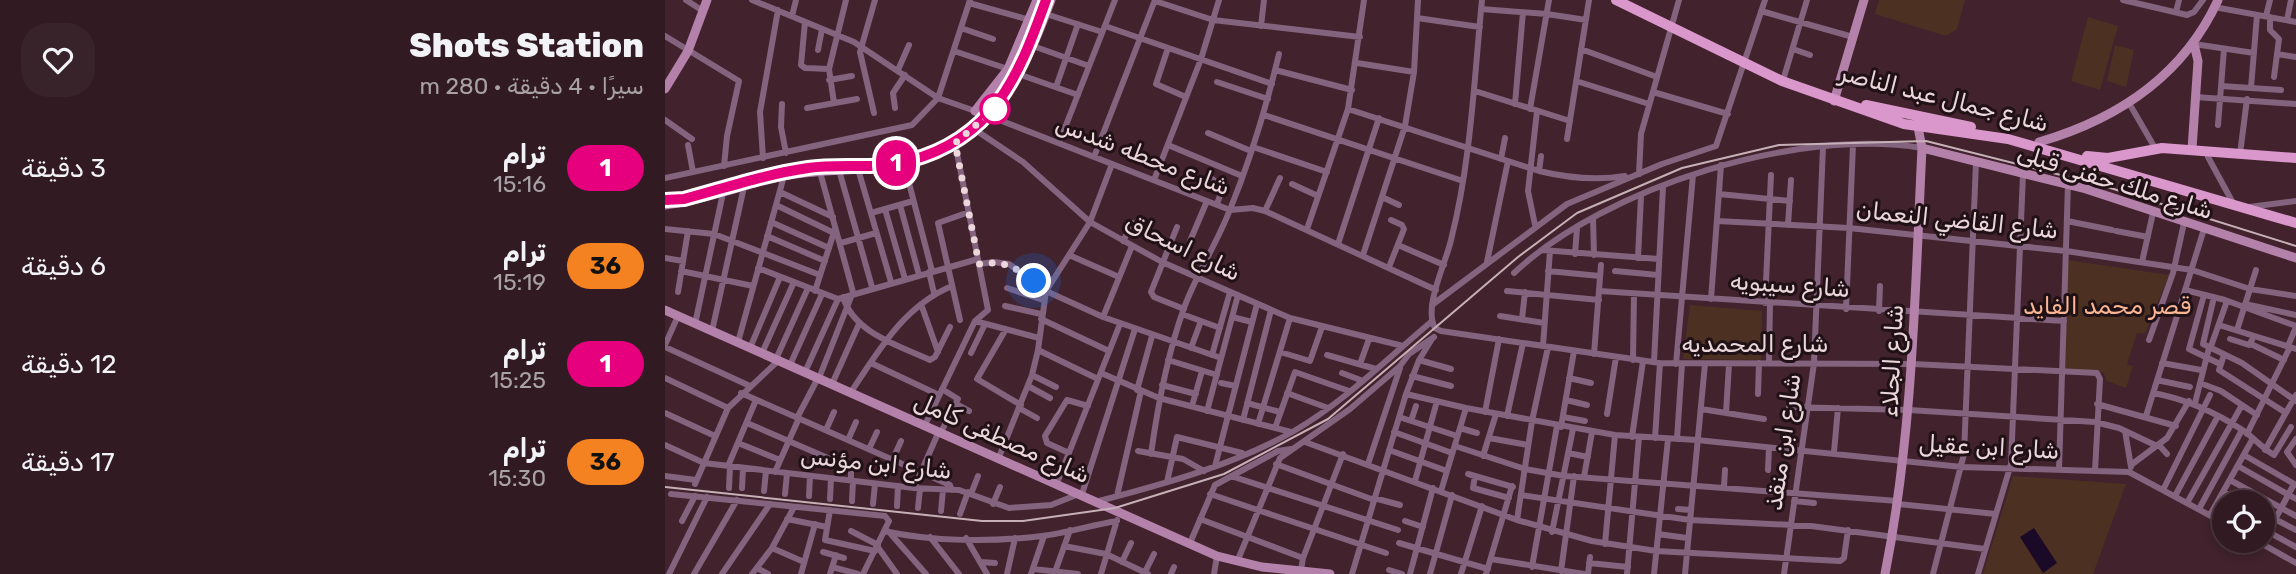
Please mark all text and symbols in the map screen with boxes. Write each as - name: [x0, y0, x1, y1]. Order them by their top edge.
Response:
- button: heart: [21, 23, 95, 97]
- text: Shots Station: [409, 26, 644, 65]
- street label: شارع جمال عبد الناصر: [1834, 58, 2051, 139]
- text: سيرًا · 4 دقيقة · 280 m: [419, 72, 644, 100]
- unlabelled marker: [980, 94, 1010, 124]
- street label: شارع محطه شدس: [1051, 109, 1234, 203]
- text: ترام: [502, 139, 546, 170]
- street label: شارع ملك حفنى قبلى: [2013, 139, 2216, 227]
- line badge: 1: [873, 140, 919, 186]
- text: 1: [890, 149, 902, 177]
- text: 3 دقيقة: [21, 153, 106, 184]
- text: 1: [600, 154, 611, 182]
- text: 15:16: [493, 170, 546, 198]
- street label: شارع القاضي النعمان: [1854, 195, 2059, 249]
- street label: شارع اسحاق: [1120, 207, 1245, 289]
- text: ترام: [502, 237, 546, 268]
- text: 6 دقيقة: [21, 251, 106, 282]
- text: 36: [590, 252, 621, 280]
- your location: [1016, 263, 1051, 298]
- street label: شارع سيبويه: [1729, 267, 1851, 305]
- text: 15:19: [493, 268, 546, 296]
- park label: قصر محمد الفايد: [2023, 292, 2191, 320]
- street label: شارع الجلاء: [1875, 304, 1911, 418]
- street label: شارع المحمديه: [1681, 330, 1829, 360]
- text: ترام: [502, 335, 546, 366]
- text: 12 دقيقة: [21, 349, 117, 380]
- text: 1: [600, 350, 611, 378]
- text: 15:25: [489, 366, 546, 394]
- street label: شارع ابن منقذ: [1760, 372, 1808, 513]
- street label: شارع مصطفى كامل: [909, 387, 1094, 491]
- street label: شارع ابن عقيل: [1918, 429, 2060, 467]
- text: ترام: [502, 433, 546, 464]
- street label: شارع ابن مؤنس: [799, 441, 953, 487]
- text: 17 دقيقة: [21, 447, 115, 478]
- text: 36: [590, 448, 621, 476]
- text: 15:30: [488, 464, 546, 492]
- map controls: [2212, 490, 2275, 553]
- button: locate: [2212, 490, 2275, 553]

